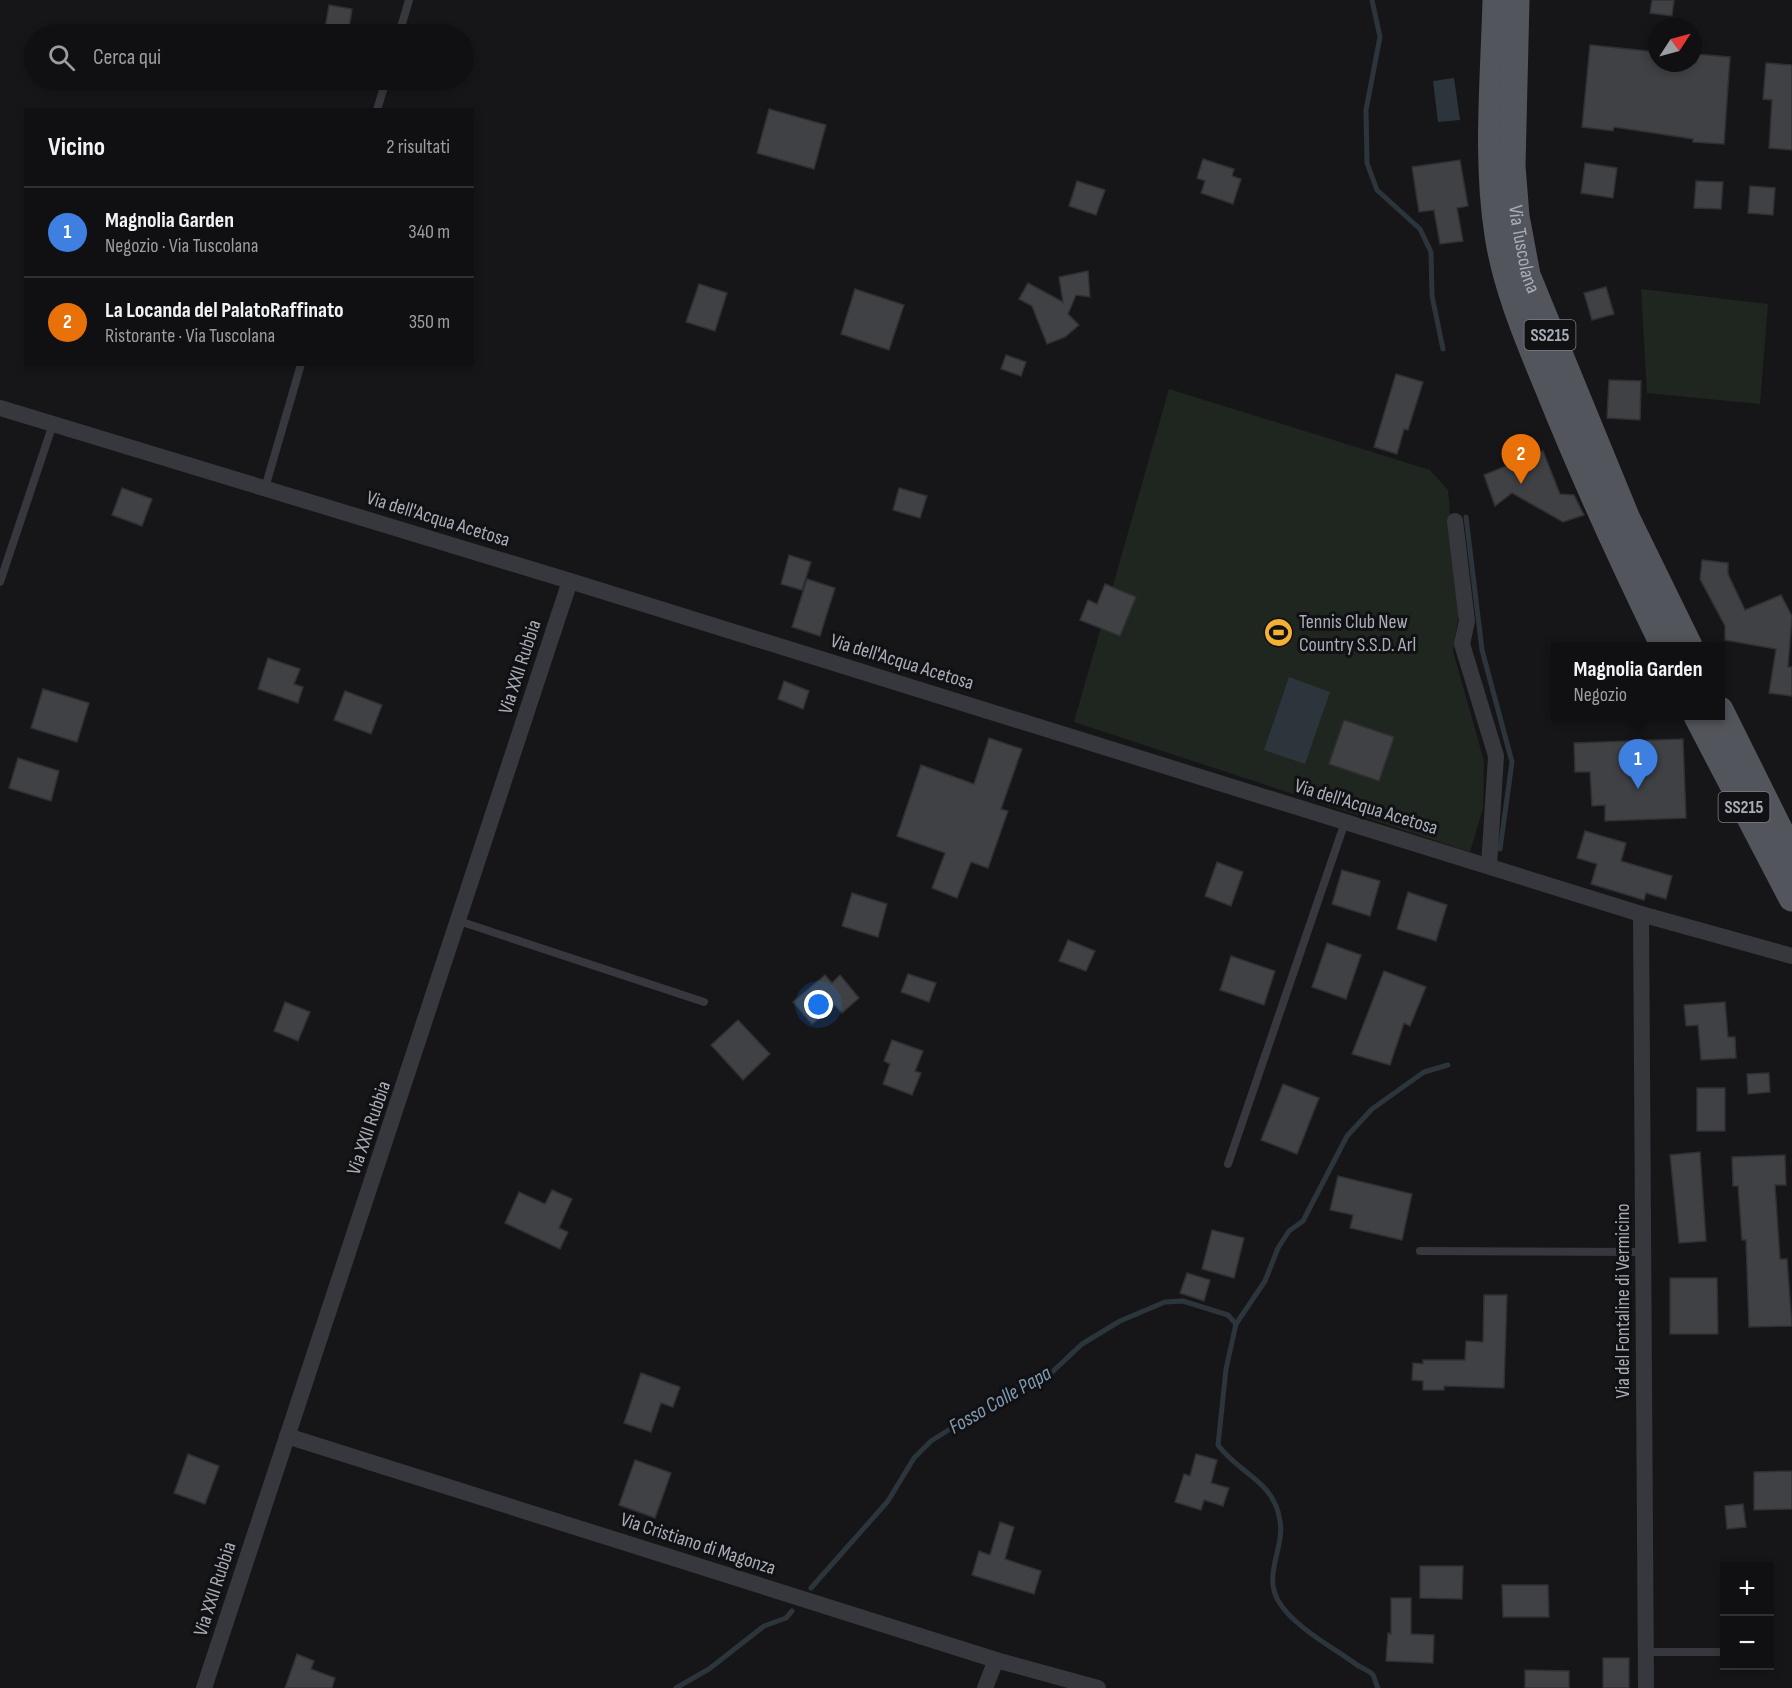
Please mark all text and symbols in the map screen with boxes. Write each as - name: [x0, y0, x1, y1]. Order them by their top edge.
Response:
- north arrow: [1648, 18, 1702, 72]
- search box: [24, 24, 474, 90]
- icon: search: [45, 41, 78, 74]
- text: Cerca qui: [93, 44, 161, 71]
- text: Vicino: [48, 132, 105, 163]
- text: 2 risultati: [386, 135, 450, 159]
- street label: Via Tuscolana: [1503, 204, 1545, 297]
- text: Magnolia Garden: [105, 207, 234, 234]
- text: 1: [64, 220, 71, 244]
- text: 340 m: [408, 220, 450, 244]
- text: Negozio · Via Tuscolana: [105, 234, 259, 258]
- text: La Locanda del PalatoRaffinato: [105, 297, 344, 324]
- text: 2: [63, 310, 72, 334]
- text: 350 m: [409, 310, 450, 334]
- road number: SS215: [1524, 320, 1576, 350]
- text: Ristorante · Via Tuscolana: [105, 324, 275, 348]
- pin: 2: [1502, 434, 1540, 484]
- street label: Via dell'Acqua Acetosa: [363, 486, 513, 552]
- place label: Tennis Club New Country S.S.D. Arl: [1299, 610, 1416, 657]
- street label: Via XXII Rubbia: [494, 617, 546, 717]
- sports icon: Tennis Club New Country S.S.D. Arl: [1262, 617, 1294, 649]
- street label: Via dell'Acqua Acetosa: [827, 629, 977, 695]
- popup: [1551, 642, 1725, 720]
- text: Magnolia Garden: [1574, 656, 1703, 683]
- text: Negozio: [1574, 683, 1627, 707]
- pin: 1: [1618, 740, 1658, 789]
- street label: Via dell'Acqua Acetosa: [1291, 774, 1441, 840]
- road number: SS215: [1718, 792, 1770, 822]
- your location: [804, 990, 833, 1019]
- street label: Via XXII Rubbia: [342, 1078, 396, 1178]
- street label: Via del Fontaline di Vermicino: [1611, 1203, 1635, 1399]
- water label: Fosso Colle Papa: [944, 1360, 1056, 1439]
- street label: Via Cristiano di Magonza: [617, 1508, 779, 1580]
- street label: Via XXII Rubbia: [189, 1539, 241, 1639]
- map controls: [1720, 1562, 1774, 1670]
- button: +: [1720, 1562, 1774, 1616]
- button: −: [1720, 1616, 1774, 1670]

